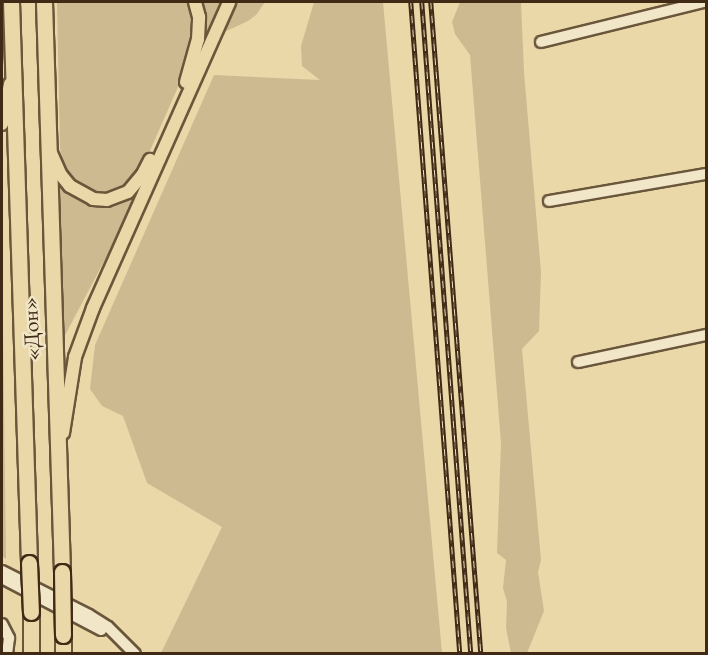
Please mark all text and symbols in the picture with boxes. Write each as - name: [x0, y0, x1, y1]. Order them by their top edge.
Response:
- street label: «Дон»: [16, 296, 46, 362]

